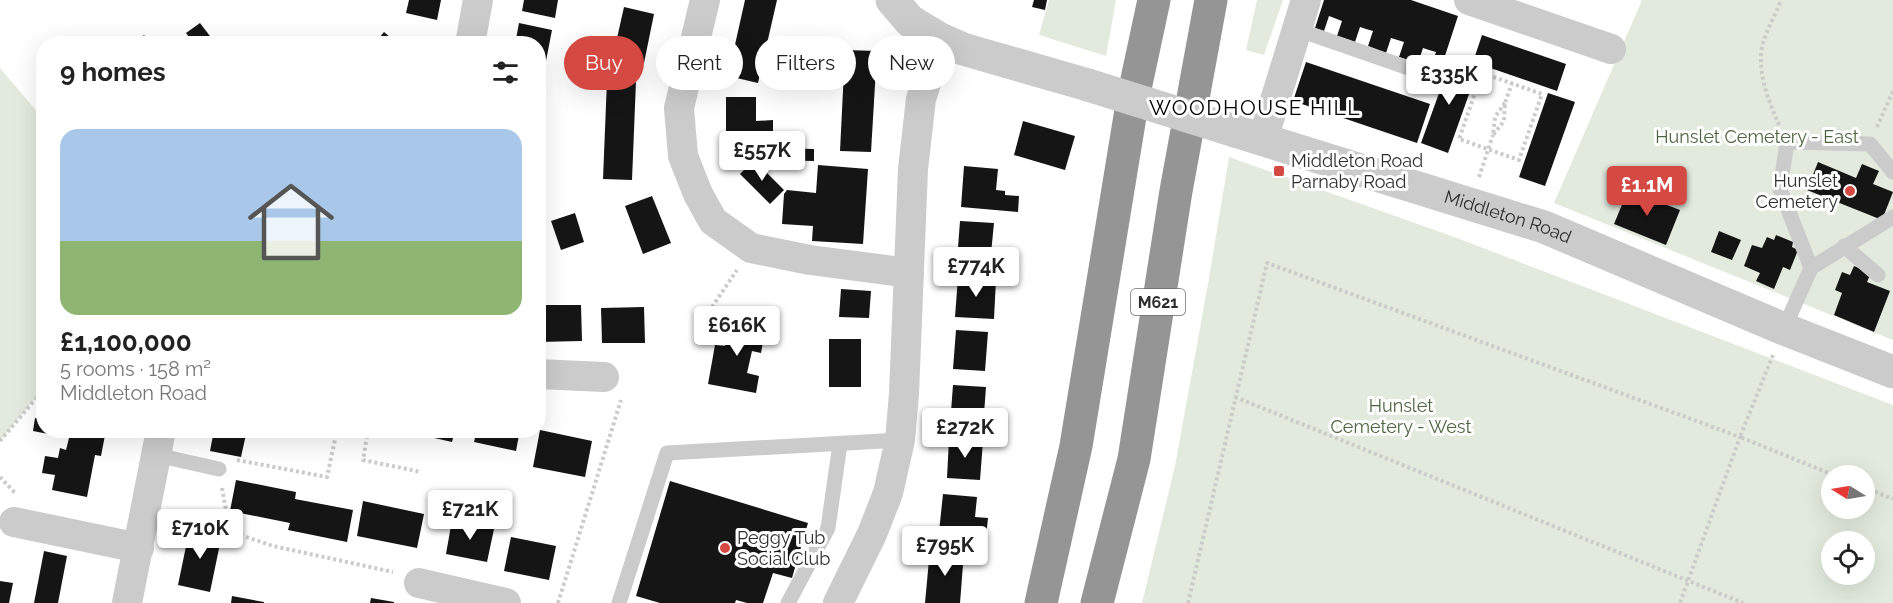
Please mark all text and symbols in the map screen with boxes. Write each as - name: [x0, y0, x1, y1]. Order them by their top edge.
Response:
- chip: Buy: [564, 36, 644, 90]
- chip: Rent: [656, 36, 743, 90]
- chip: Filters: [755, 36, 856, 90]
- chip: New: [868, 36, 955, 90]
- pin: £335K: [1407, 55, 1491, 106]
- icon: filters: [489, 56, 522, 89]
- text: 9 homes: [60, 57, 166, 87]
- text: £335K: [1420, 62, 1478, 86]
- district label: WOODHOUSE HILL: [1149, 95, 1361, 120]
- park label: Hunslet Cemetery - East: [1655, 126, 1859, 147]
- pin: £557K: [720, 131, 804, 182]
- text: £557K: [733, 138, 791, 162]
- place label: Middleton Road Parnaby Road: [1291, 150, 1423, 192]
- marker: Middleton Road Parnaby Road: [1272, 164, 1286, 178]
- pin: £1.1M: [1605, 166, 1689, 217]
- icon: home: [237, 168, 345, 276]
- place label: Hunslet Cemetery: [1756, 170, 1838, 212]
- text: £1.1M: [1621, 173, 1673, 197]
- marker: Hunslet Cemetery: [1843, 184, 1857, 198]
- street label: Middleton Road: [1442, 186, 1575, 247]
- pin: £774K: [934, 247, 1018, 298]
- text: £774K: [947, 254, 1005, 278]
- road number: M621: [1131, 289, 1185, 315]
- pin: £616K: [695, 306, 779, 357]
- text: £616K: [708, 313, 766, 337]
- text: £1,100,000: [60, 327, 192, 357]
- text: 5 rooms · 158 m²: [60, 357, 211, 381]
- text: Middleton Road: [60, 381, 207, 405]
- park label: Hunslet Cemetery - West: [1330, 395, 1472, 437]
- pin: £272K: [923, 408, 1007, 459]
- text: £272K: [936, 415, 994, 439]
- north arrow: [1821, 465, 1875, 519]
- map controls: [1821, 465, 1875, 585]
- pin: £721K: [428, 490, 512, 541]
- text: £721K: [442, 497, 498, 521]
- pin: £710K: [158, 509, 242, 560]
- text: £710K: [171, 516, 229, 540]
- pin: £795K: [903, 526, 987, 577]
- place label: Peggy Tub Social Club: [737, 527, 830, 569]
- button: locate: [1821, 531, 1875, 585]
- text: £795K: [916, 533, 974, 557]
- marker: Peggy Tub Social Club: [718, 541, 732, 555]

